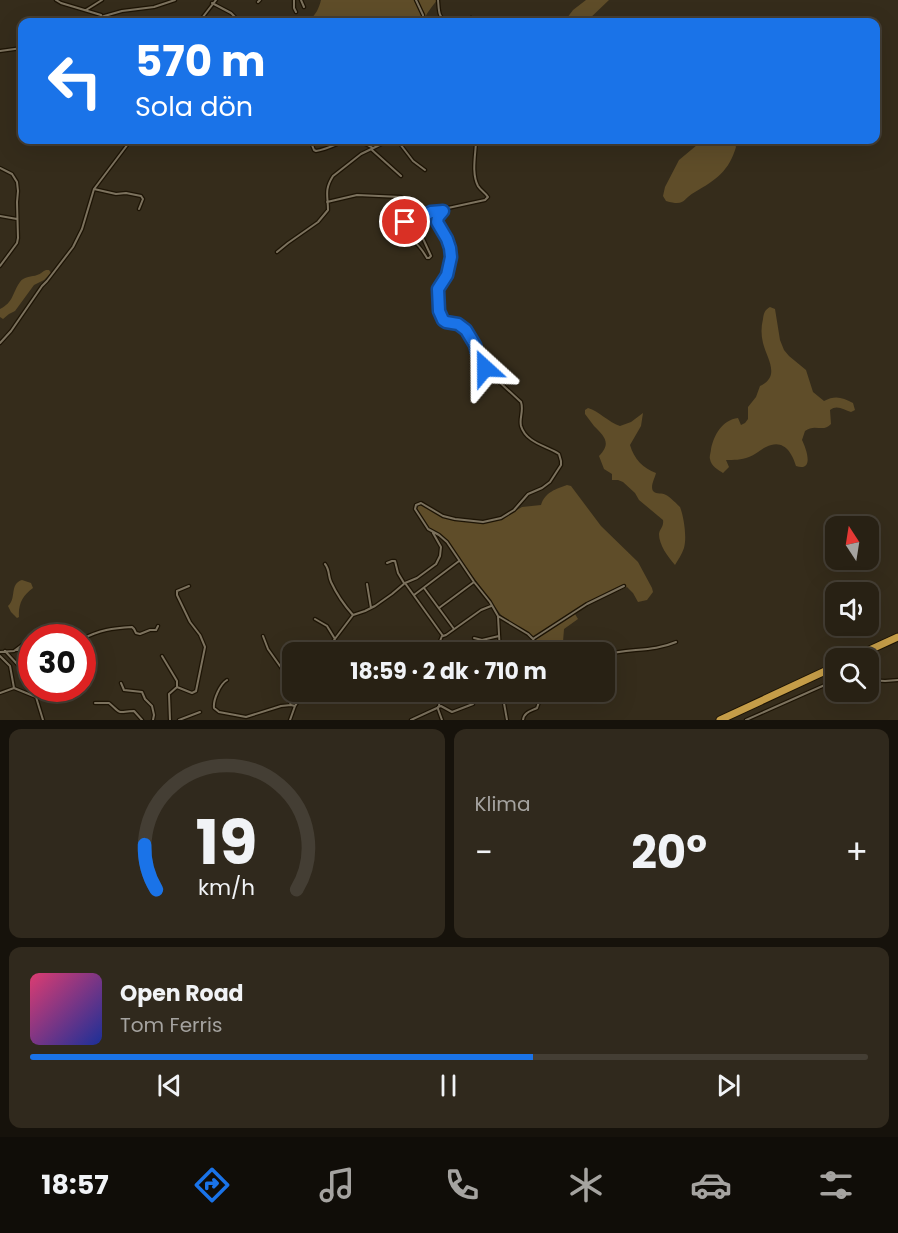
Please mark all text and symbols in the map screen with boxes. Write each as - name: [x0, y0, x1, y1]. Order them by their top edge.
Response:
- text: 570 m: [135, 32, 266, 91]
- icon: left: [36, 42, 114, 120]
- text: Sola dön: [135, 88, 253, 125]
- pin: [379, 196, 430, 247]
- icon: arrive: [388, 205, 421, 238]
- position arrow: [453, 336, 517, 400]
- north arrow: [825, 516, 879, 570]
- map controls: [825, 516, 879, 702]
- button: sound: [825, 582, 879, 636]
- speed limit sign: 30: [18, 624, 96, 702]
- button: search: [825, 648, 879, 702]
- text: 18:59 · 2 dk · 710 m: [350, 656, 547, 687]
- text: Klima: [475, 790, 530, 818]
- text: 19: [196, 798, 258, 886]
- text: 20°: [631, 821, 707, 884]
- text: −: [475, 829, 493, 876]
- text: +: [845, 829, 868, 876]
- text: km/h: [198, 873, 255, 904]
- text: Open Road: [120, 978, 244, 1009]
- text: Tom Ferris: [120, 1011, 222, 1039]
- icon: previous: [153, 1069, 186, 1102]
- icon: pause: [432, 1069, 465, 1102]
- icon: next: [712, 1069, 745, 1102]
- icon: directions: [191, 1164, 233, 1206]
- icon: music: [316, 1164, 358, 1206]
- icon: phone: [441, 1164, 483, 1206]
- icon: climate: [565, 1164, 607, 1206]
- icon: car: [690, 1164, 732, 1206]
- icon: filters: [815, 1164, 857, 1206]
- text: 18:57: [41, 1166, 109, 1203]

